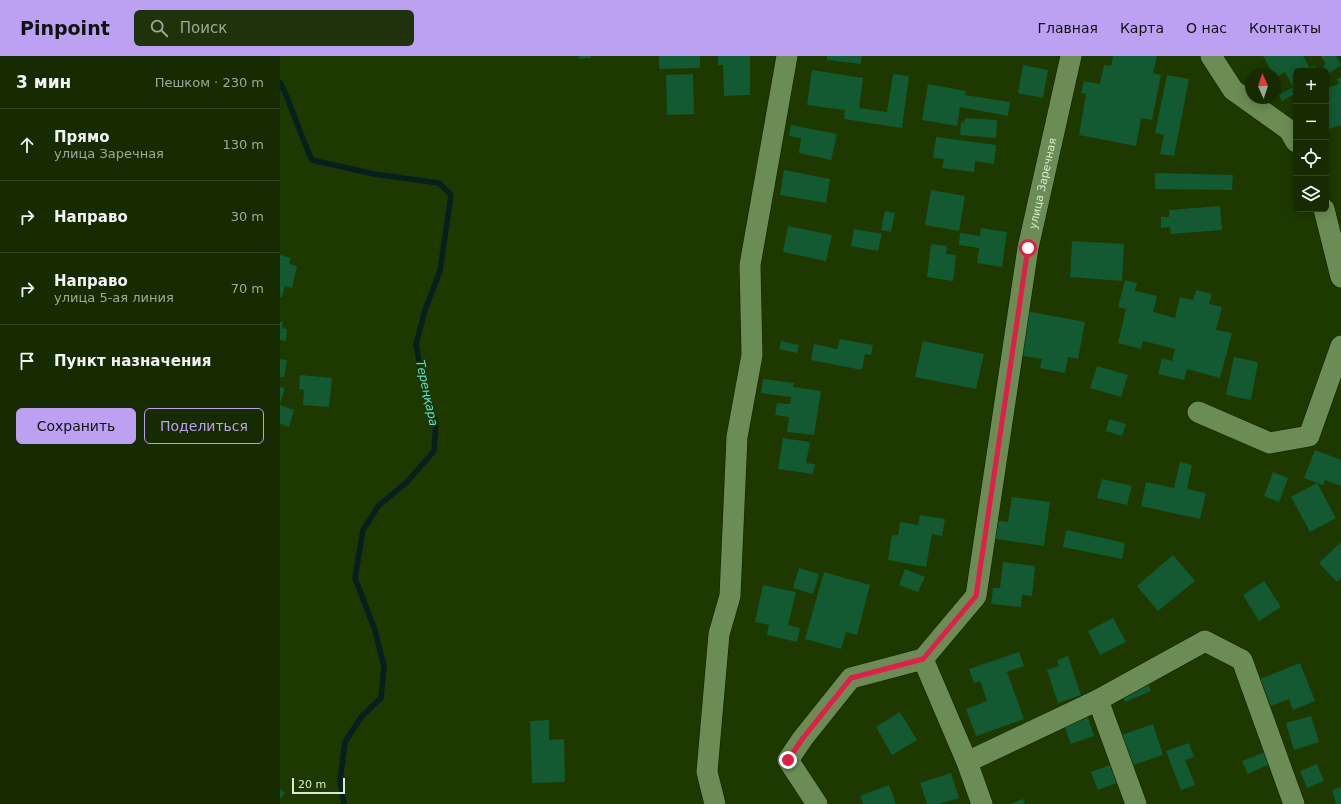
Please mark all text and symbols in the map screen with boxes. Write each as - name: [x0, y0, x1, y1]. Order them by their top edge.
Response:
- search box: [134, 10, 414, 46]
- text: Pinpoint: [20, 17, 110, 39]
- icon: search: [148, 17, 170, 39]
- text: Поиск: [180, 19, 227, 37]
- text: Главная: [1037, 20, 1098, 36]
- text: Карта: [1120, 20, 1164, 36]
- text: О нас: [1186, 20, 1227, 36]
- text: Контакты: [1249, 20, 1321, 36]
- north arrow: [1245, 68, 1281, 104]
- map controls: [1293, 68, 1329, 212]
- button: +: [1293, 68, 1329, 104]
- text: 3 мин: [16, 72, 71, 92]
- text: Пешком · 230 m: [155, 75, 264, 90]
- button: −: [1293, 104, 1329, 140]
- text: Прямо: [54, 128, 110, 146]
- icon: ahead: [16, 134, 38, 156]
- text: 130 m: [222, 137, 264, 152]
- street label: улица Заречная: [1026, 137, 1059, 230]
- button: locate: [1293, 140, 1329, 176]
- text: улица Заречная: [54, 146, 164, 161]
- button: layers: [1293, 176, 1329, 212]
- icon: right: [16, 206, 38, 228]
- text: Направо: [54, 208, 128, 226]
- text: 30 m: [231, 209, 264, 224]
- route start: [1019, 239, 1037, 257]
- text: Направо: [54, 272, 128, 290]
- icon: right: [16, 278, 38, 300]
- text: 70 m: [231, 281, 264, 296]
- text: улица 5-ая линия: [54, 290, 174, 305]
- icon: arrive: [16, 350, 38, 372]
- text: Пункт назначения: [54, 352, 211, 370]
- water label: Тереңқара: [413, 359, 441, 427]
- button: Сохранить: [16, 408, 136, 444]
- button: Поделиться: [144, 408, 264, 444]
- route end: [779, 751, 797, 769]
- scale bar: [292, 776, 345, 795]
- text: 20 m: [298, 778, 326, 791]

